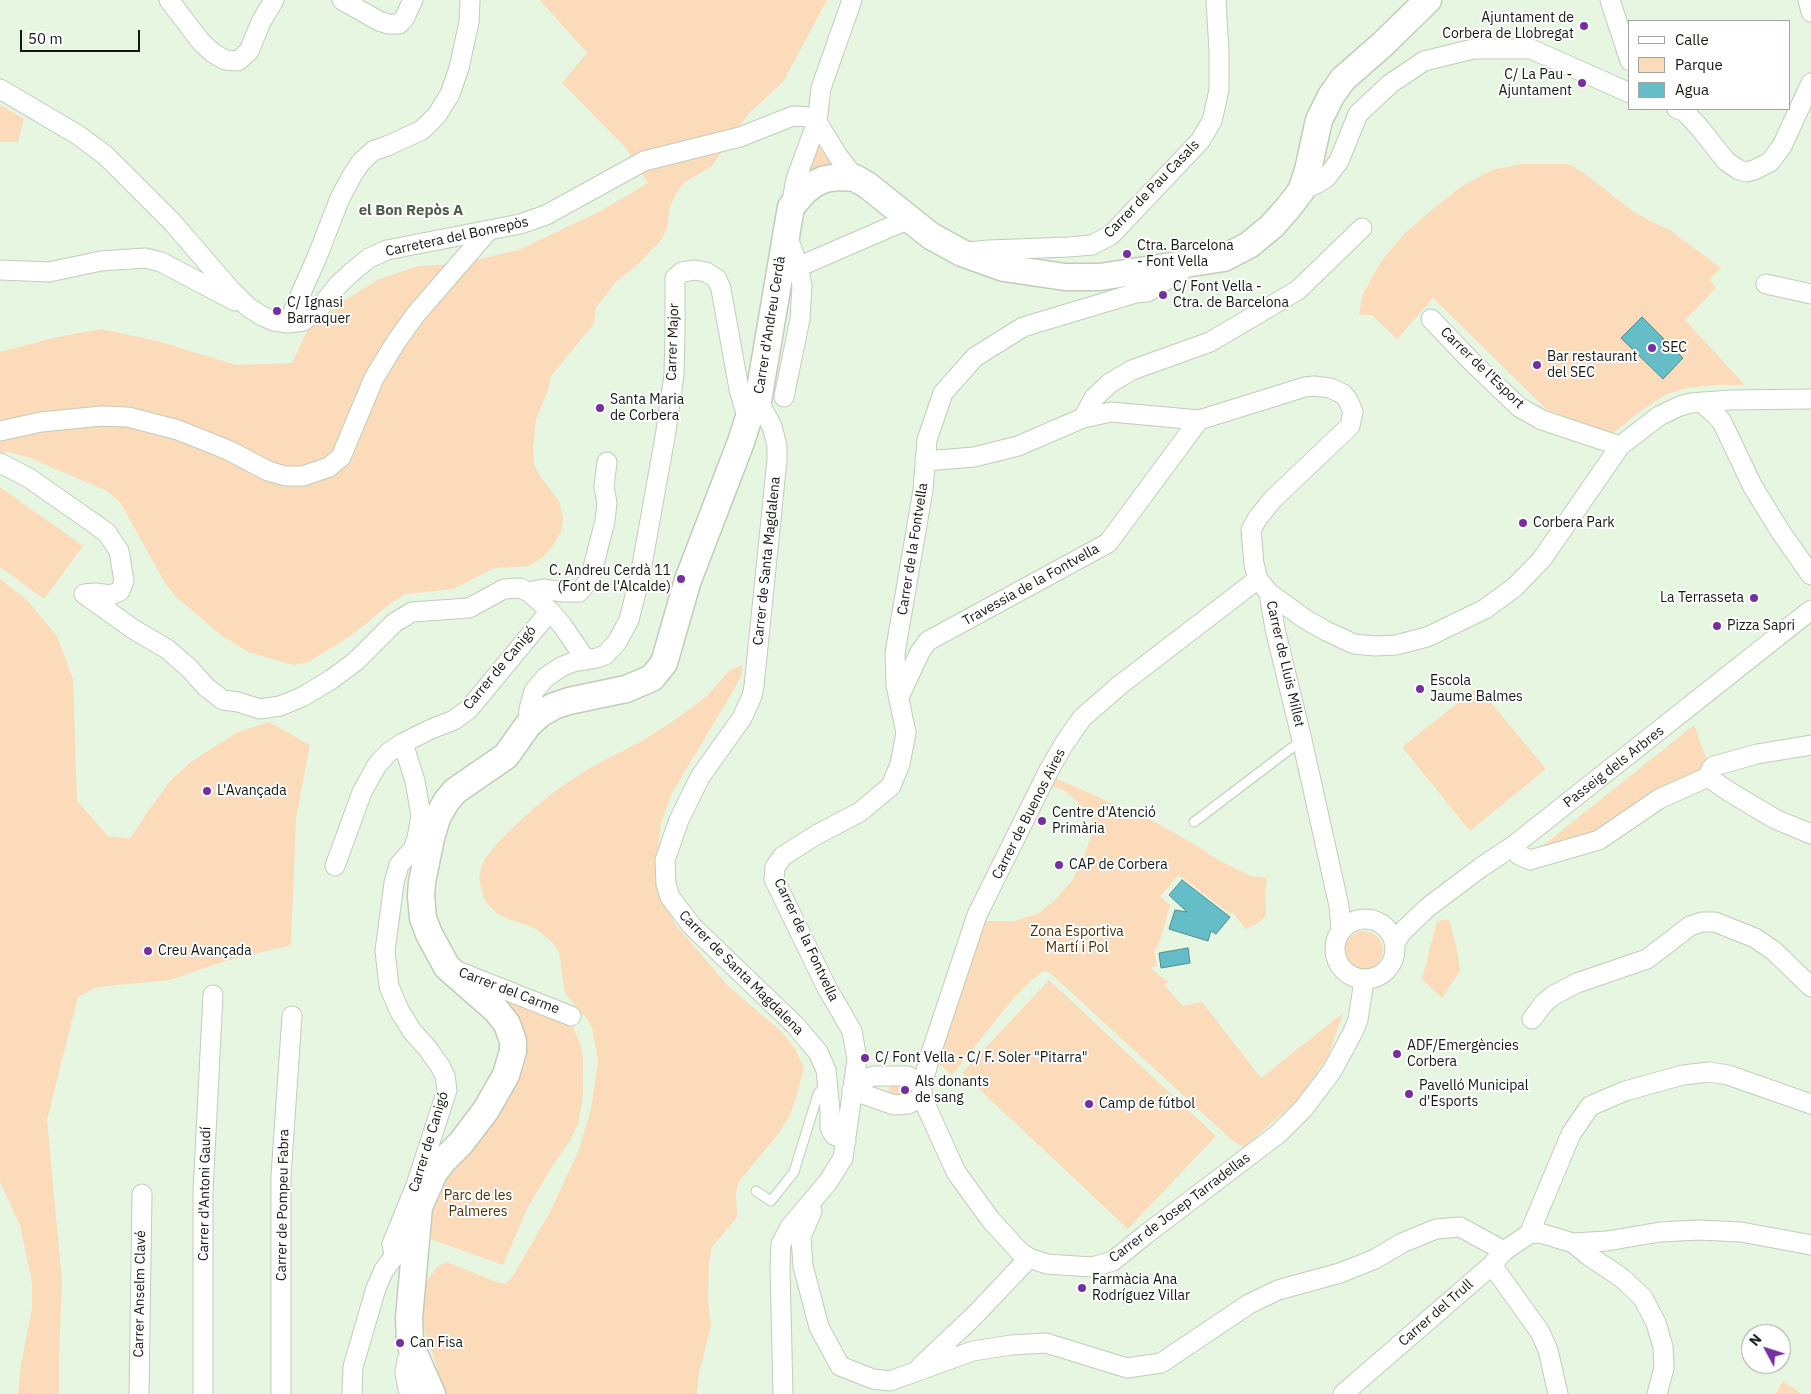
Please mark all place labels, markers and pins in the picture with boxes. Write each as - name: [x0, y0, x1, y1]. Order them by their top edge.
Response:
- place label: Ajuntament de Corbera de Llobregat: [1442, 10, 1574, 42]
- marker: Ajuntament de Corbera de Llobregat: [1578, 20, 1590, 32]
- place label: C/ La Pau - Ajuntament: [1498, 67, 1572, 100]
- marker: C/ La Pau - Ajuntament: [1576, 77, 1588, 89]
- place label: Ctra. Barcelona - Font Vella: [1137, 238, 1234, 270]
- marker: Ctra. Barcelona - Font Vella: [1121, 248, 1133, 260]
- place label: C/ Font Vella - Ctra. de Barcelona: [1173, 279, 1289, 312]
- marker: C/ Font Vella - Ctra. de Barcelona: [1157, 289, 1169, 301]
- place label: C/ Ignasi Barraquer: [287, 295, 350, 328]
- marker: C/ Ignasi Barraquer: [271, 305, 283, 317]
- place label: SEC: [1662, 340, 1687, 356]
- marker: SEC: [1646, 342, 1658, 354]
- place label: Bar restaurant del SEC: [1547, 349, 1637, 382]
- marker: Bar restaurant del SEC: [1531, 359, 1543, 371]
- place label: Santa Maria de Corbera: [610, 392, 684, 424]
- marker: Santa Maria de Corbera: [594, 402, 606, 414]
- place label: Corbera Park: [1533, 515, 1615, 531]
- marker: Corbera Park: [1517, 517, 1529, 529]
- place label: C. Andreu Cerdà 11 (Font de l'Alcalde): [549, 563, 671, 596]
- marker: C. Andreu Cerdà 11 (Font de l'Alcalde): [675, 573, 687, 585]
- place label: La Terrasseta: [1660, 590, 1744, 606]
- marker: La Terrasseta: [1748, 592, 1760, 604]
- place label: Pizza Sapri: [1727, 618, 1795, 634]
- marker: Pizza Sapri: [1711, 620, 1723, 632]
- place label: Escola Jaume Balmes: [1430, 673, 1523, 706]
- marker: Escola Jaume Balmes: [1414, 683, 1426, 695]
- place label: L'Avançada: [217, 783, 287, 799]
- marker: L'Avançada: [201, 785, 213, 797]
- place label: Centre d'Atenció Primària: [1052, 805, 1156, 838]
- marker: Centre d'Atenció Primària: [1036, 815, 1048, 827]
- place label: CAP de Corbera: [1069, 857, 1168, 873]
- marker: CAP de Corbera: [1053, 859, 1065, 871]
- place label: Creu Avançada: [158, 943, 252, 959]
- marker: Creu Avançada: [142, 945, 154, 957]
- place label: ADF/Emergències Corbera: [1407, 1038, 1519, 1070]
- marker: ADF/Emergències Corbera: [1391, 1048, 1403, 1060]
- place label: C/ Font Vella - C/ F. Soler "Pitarra": [875, 1050, 1088, 1066]
- marker: C/ Font Vella - C/ F. Soler "Pitarra": [859, 1052, 871, 1064]
- place label: Als donants de sang: [915, 1074, 989, 1106]
- place label: Pavelló Municipal d'Esports: [1419, 1078, 1529, 1110]
- marker: Als donants de sang: [899, 1084, 911, 1096]
- marker: Pavelló Municipal d'Esports: [1403, 1088, 1415, 1100]
- place label: Camp de fútbol: [1099, 1096, 1195, 1112]
- marker: Camp de fútbol: [1083, 1098, 1095, 1110]
- place label: Farmàcia Ana Rodríguez Villar: [1092, 1272, 1190, 1304]
- marker: Farmàcia Ana Rodríguez Villar: [1076, 1282, 1088, 1294]
- place label: Can Fisa: [410, 1335, 463, 1351]
- marker: Can Fisa: [394, 1337, 406, 1349]

